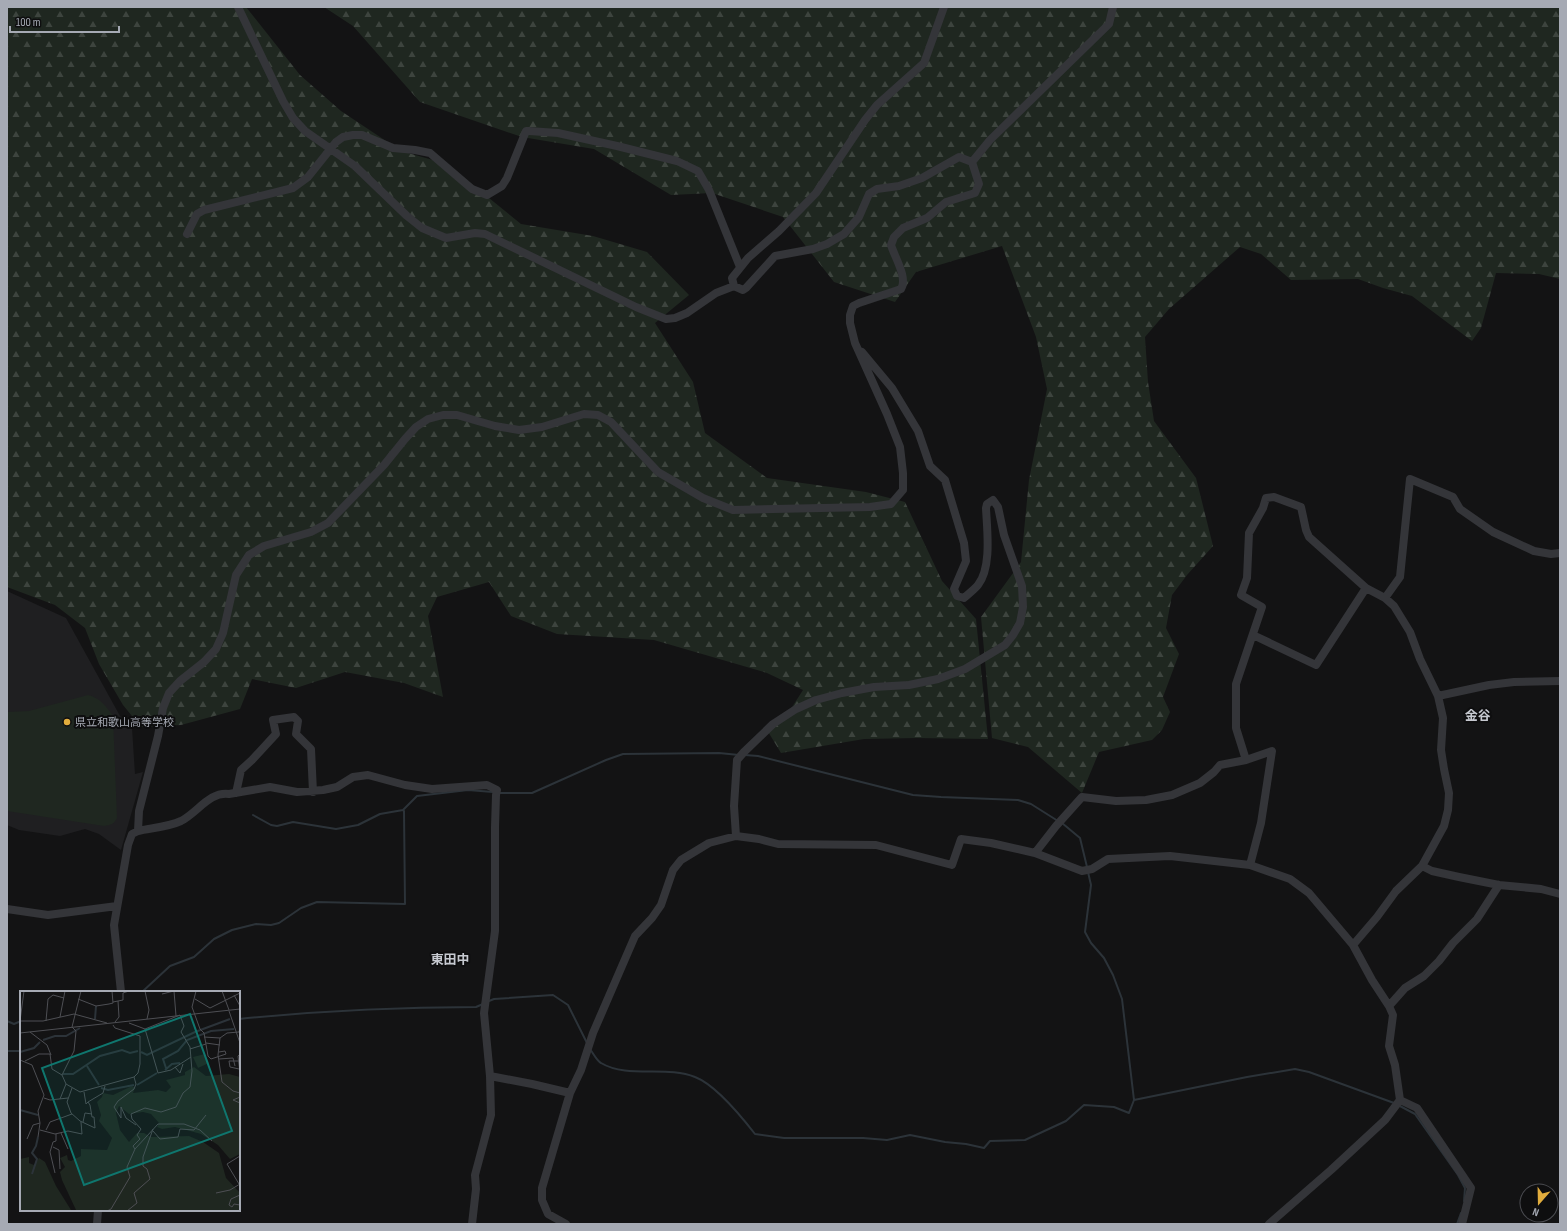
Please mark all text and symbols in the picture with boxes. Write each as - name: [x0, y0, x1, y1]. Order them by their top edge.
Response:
- scale bar: [10, 8, 119, 34]
- text: 100 m: [16, 15, 41, 30]
- district label: 金谷: [1465, 708, 1491, 724]
- place label: 県立和歌山高等学校: [75, 716, 174, 729]
- marker: 県立和歌山高等学校: [62, 717, 72, 727]
- district label: 東田中: [430, 952, 470, 968]
- inset map: [20, 991, 240, 1211]
- north arrow: [1519, 1183, 1559, 1223]
- text: N: [1531, 1205, 1541, 1219]

